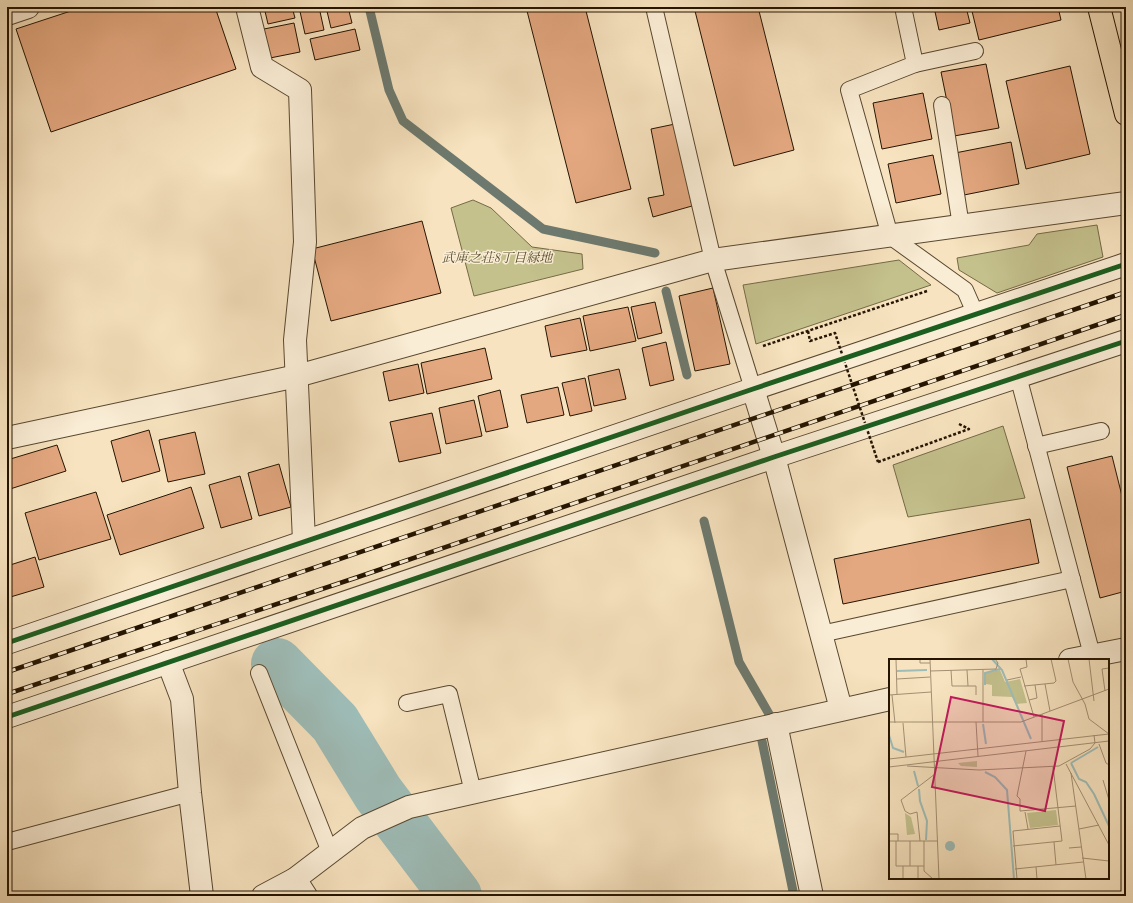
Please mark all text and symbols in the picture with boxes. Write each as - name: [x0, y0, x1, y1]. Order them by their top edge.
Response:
- park label: 武庫之荘8丁目緑地: [442, 249, 554, 267]
- inset map: [889, 659, 1109, 879]

